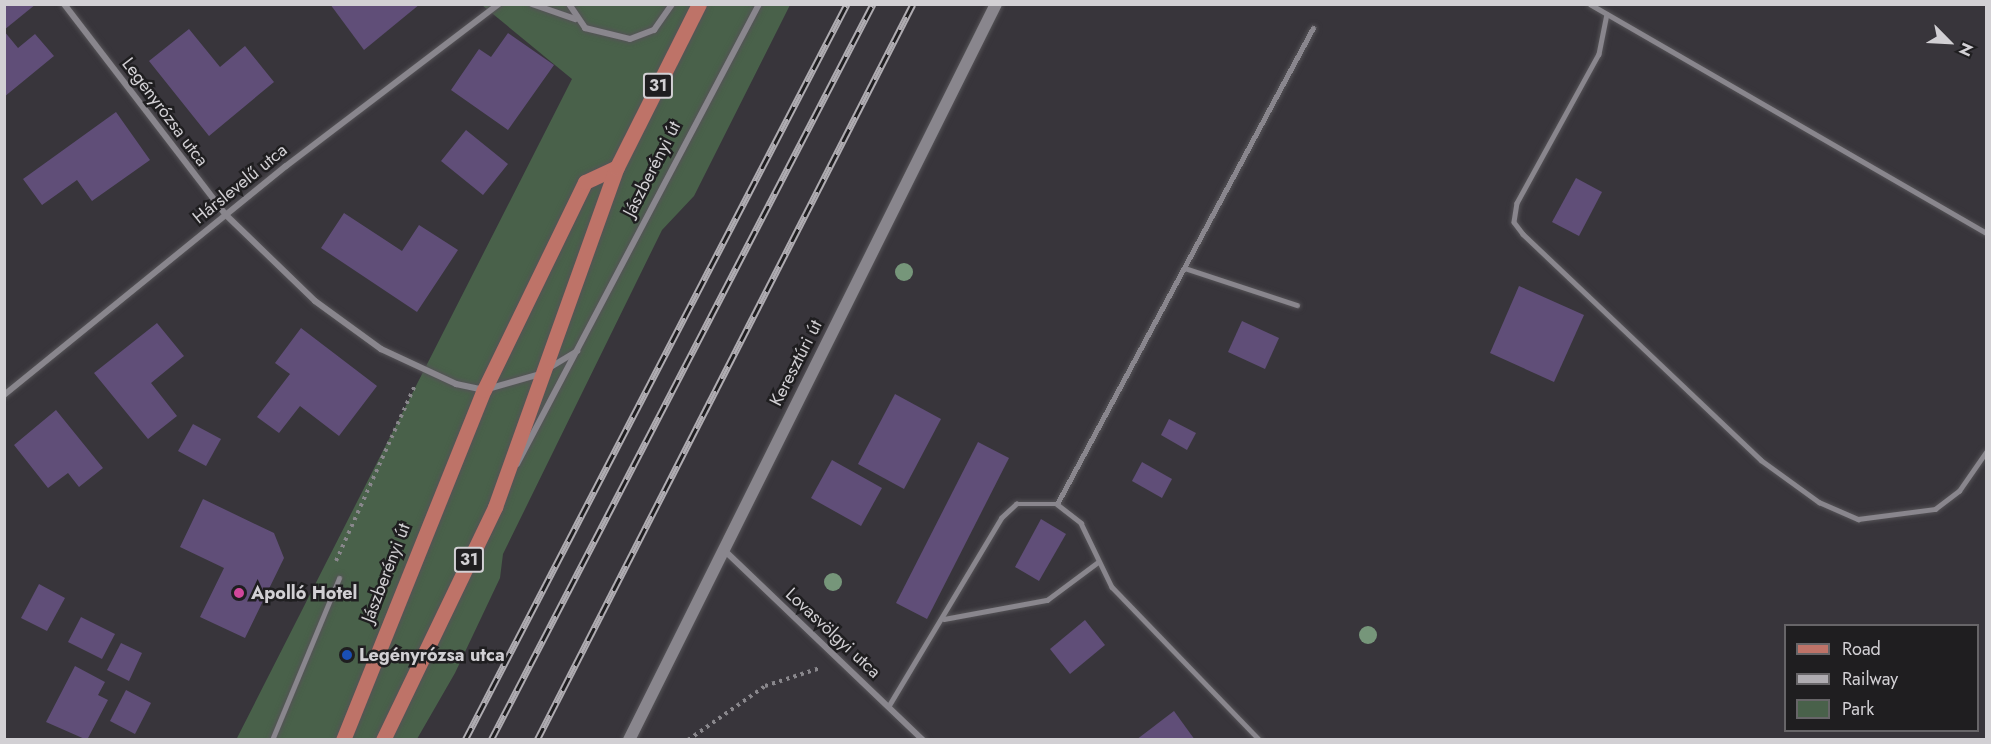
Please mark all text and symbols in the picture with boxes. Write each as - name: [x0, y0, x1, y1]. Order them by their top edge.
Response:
- north arrow: [1919, 12, 1979, 72]
- text: N: [1953, 39, 1979, 60]
- street label: Legényrózsa utca: [117, 53, 213, 171]
- road number: 31: [642, 73, 674, 99]
- street label: Jászberényi út: [619, 118, 685, 220]
- street label: Hárslevelű utca: [188, 139, 292, 229]
- street label: Keresztúri út: [765, 316, 827, 410]
- street label: Jászberényi út: [357, 520, 415, 626]
- road number: 31: [452, 547, 486, 573]
- place label: Apolló Hotel: [251, 582, 357, 604]
- street label: Lovasvölgyi utca: [781, 583, 885, 683]
- marker: Apolló Hotel: [232, 586, 246, 600]
- legend: [1784, 624, 1979, 732]
- text: Road: [1842, 636, 1881, 662]
- place label: Legényrózsa utca: [359, 644, 505, 666]
- marker: Legényrózsa utca: [340, 648, 354, 662]
- text: Railway: [1842, 666, 1898, 692]
- text: Park: [1842, 696, 1874, 722]

